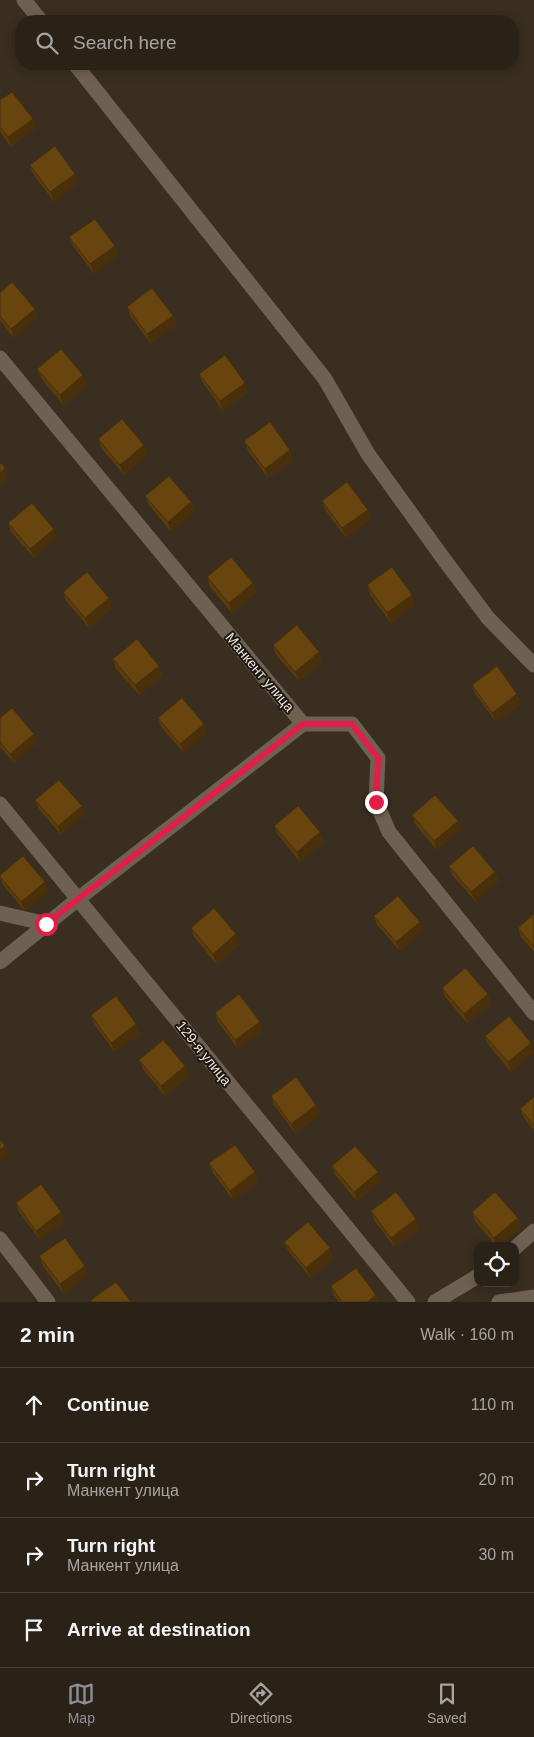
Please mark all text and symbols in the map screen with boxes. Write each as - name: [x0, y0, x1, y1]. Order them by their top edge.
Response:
- search box: [15, 15, 519, 70]
- icon: search: [33, 29, 61, 57]
- text: Search here: [73, 32, 177, 53]
- street label: Манкент улица: [222, 629, 298, 715]
- route end: [365, 791, 388, 814]
- route start: [35, 913, 58, 936]
- street label: 129-я улица: [173, 1018, 235, 1088]
- map controls: [474, 1242, 519, 1287]
- button: locate: [474, 1242, 519, 1287]
- text: 2 min: [20, 1323, 75, 1346]
- text: Walk · 160 m: [420, 1326, 514, 1343]
- icon: ahead: [20, 1391, 48, 1419]
- text: Continue: [67, 1394, 149, 1415]
- text: 110 m: [471, 1396, 514, 1413]
- text: Turn right: [67, 1460, 155, 1481]
- icon: right: [20, 1466, 48, 1494]
- text: 20 m: [478, 1471, 514, 1488]
- text: Манкент улица: [67, 1482, 179, 1499]
- text: Turn right: [67, 1535, 155, 1556]
- icon: right: [20, 1541, 48, 1569]
- text: 30 m: [478, 1546, 514, 1563]
- text: Манкент улица: [67, 1557, 179, 1574]
- icon: arrive: [20, 1616, 48, 1644]
- text: Arrive at destination: [67, 1619, 251, 1640]
- tab: Map: [67, 1680, 95, 1726]
- tab: Directions: [230, 1680, 292, 1726]
- tab: Saved: [427, 1680, 467, 1726]

